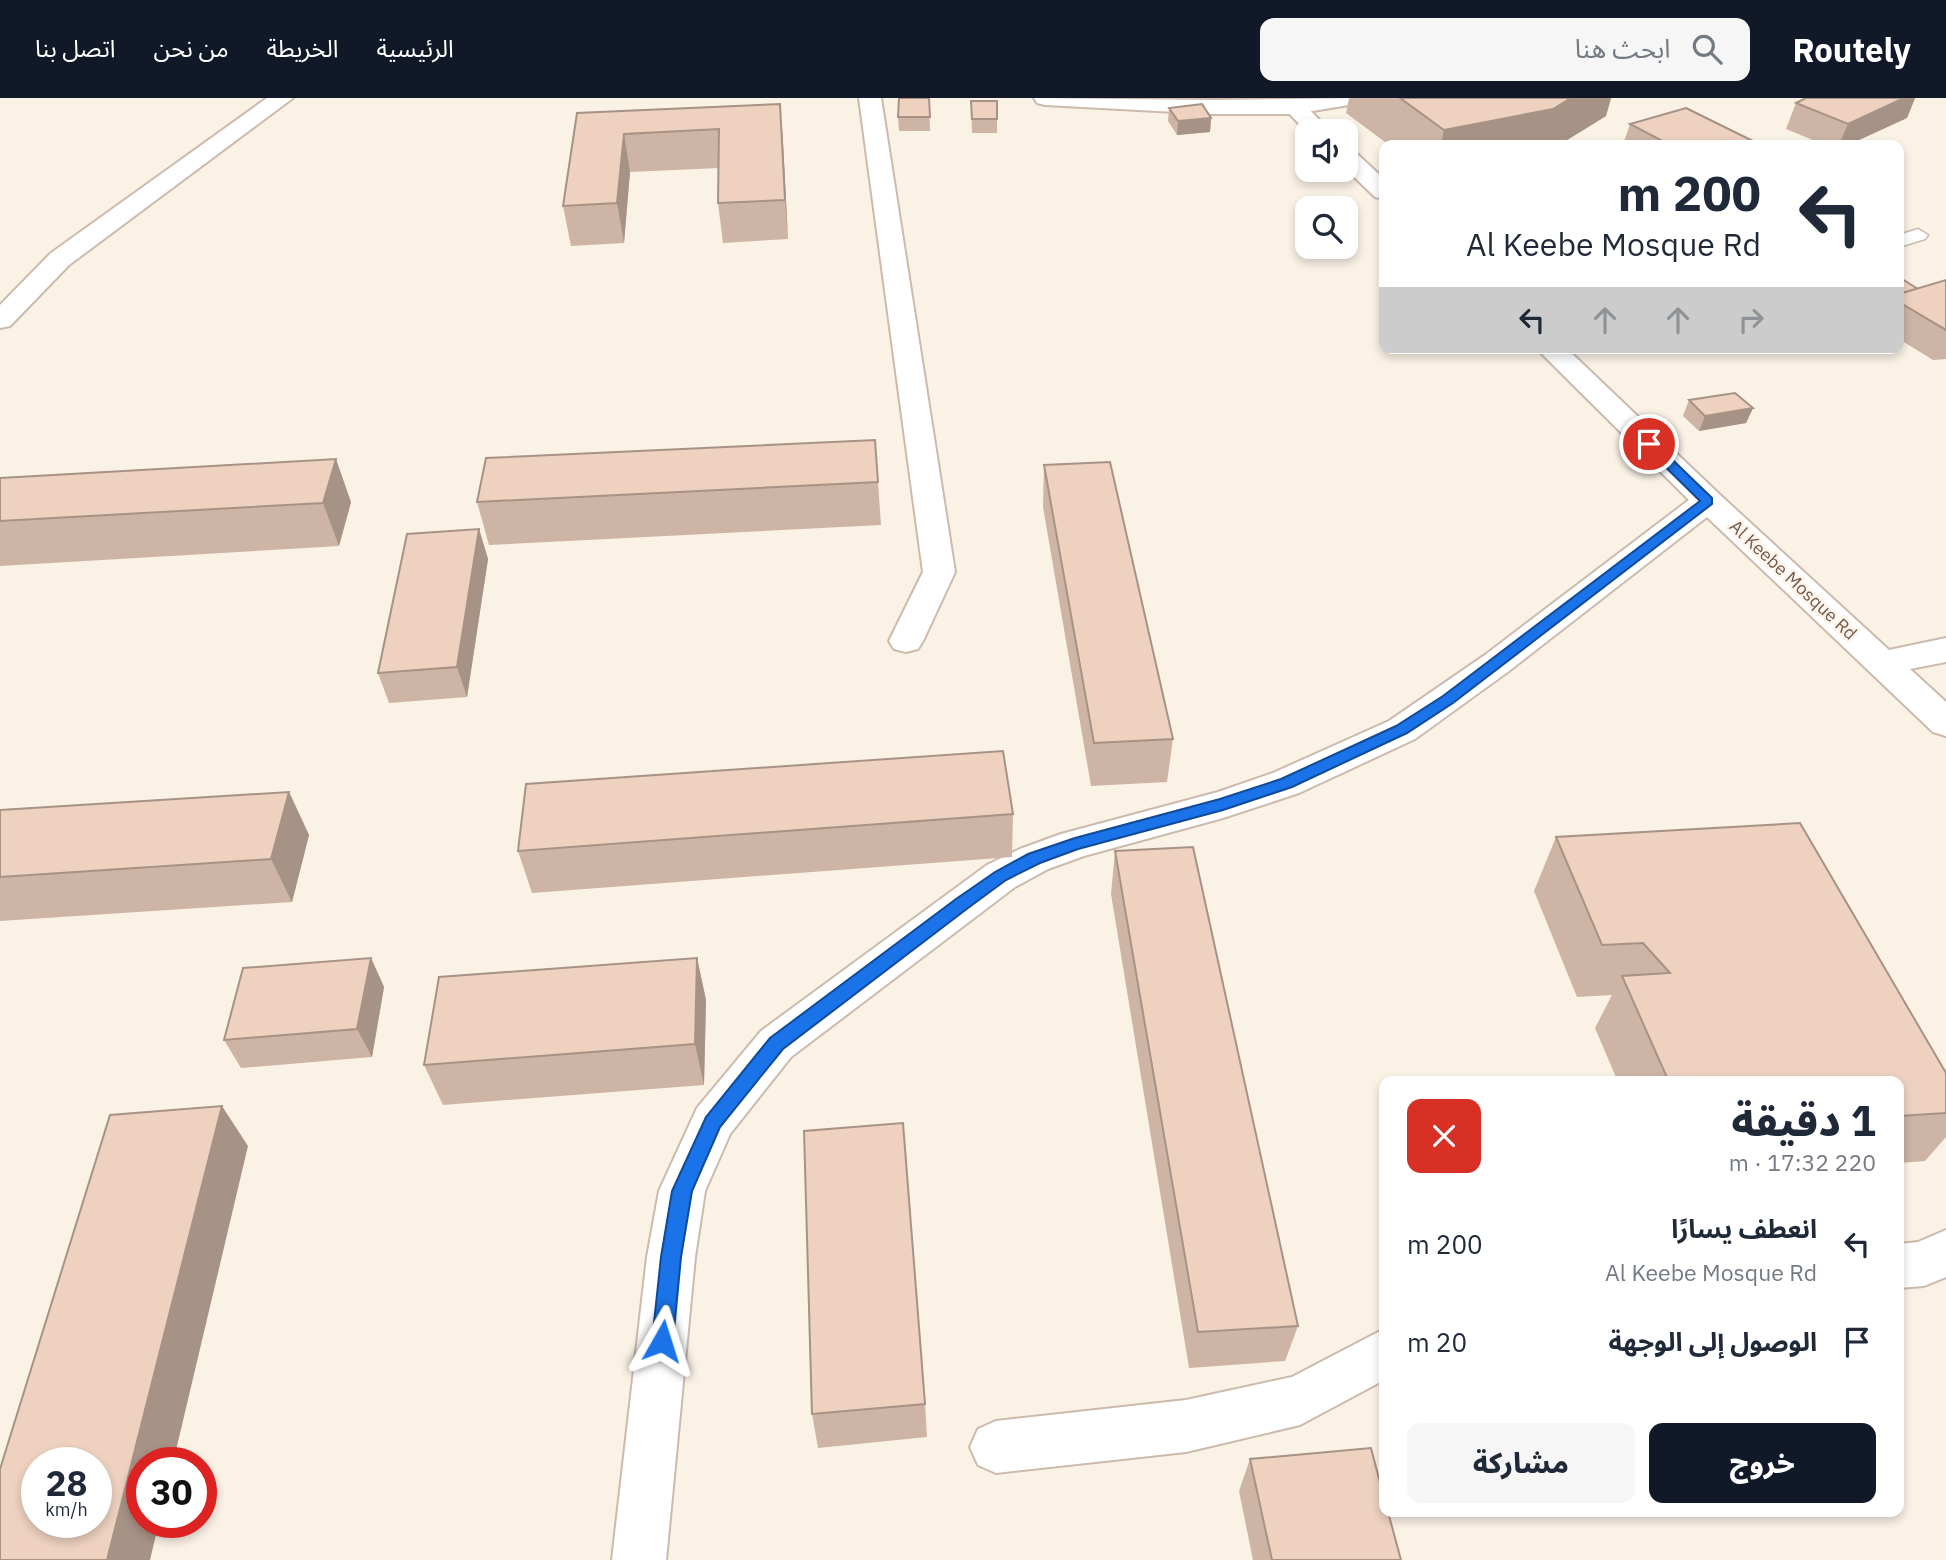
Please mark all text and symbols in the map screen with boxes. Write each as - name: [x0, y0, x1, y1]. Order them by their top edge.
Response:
- search box: [1260, 18, 1750, 81]
- text: Routely: [1792, 28, 1911, 71]
- icon: search: [1688, 30, 1726, 68]
- text: ابحث هنا: [1575, 31, 1670, 65]
- text: اتصل بنا: [35, 32, 116, 64]
- text: من نحن: [154, 32, 229, 64]
- text: الخريطة: [267, 32, 339, 64]
- text: الرئيسية: [377, 32, 454, 64]
- map controls: [1295, 119, 1358, 259]
- button: sound: [1295, 119, 1358, 182]
- text: 200 m: [1617, 161, 1761, 224]
- icon: left: [1785, 168, 1876, 259]
- button: search: [1295, 196, 1358, 259]
- text: Al Keebe Mosque Rd: [1466, 223, 1761, 265]
- icon: left: [1513, 301, 1551, 339]
- icon: ahead: [1586, 301, 1624, 339]
- icon: ahead: [1659, 301, 1697, 339]
- icon: right: [1732, 301, 1770, 339]
- pin: [1619, 414, 1679, 474]
- icon: arrive: [1630, 425, 1668, 463]
- street label: Al Keebe Mosque Rd: [1725, 515, 1862, 645]
- text: 1 دقيقة: [1731, 1093, 1876, 1148]
- button: close: [1407, 1099, 1481, 1173]
- text: 220 m · 17:32: [1729, 1147, 1876, 1177]
- text: انعطف يسارًا: [1671, 1211, 1817, 1245]
- icon: left: [1838, 1225, 1876, 1263]
- text: 200 m: [1407, 1227, 1483, 1261]
- text: Al Keebe Mosque Rd: [1605, 1257, 1817, 1287]
- position arrow: [625, 1304, 699, 1378]
- icon: arrive: [1838, 1323, 1876, 1361]
- text: الوصول إلى الوجهة: [1608, 1324, 1817, 1358]
- text: 20 m: [1407, 1325, 1467, 1359]
- button: مشاركة: [1407, 1423, 1635, 1503]
- button: خروج: [1649, 1423, 1876, 1503]
- speed limit sign: 30: [126, 1447, 217, 1538]
- text: 28: [45, 1460, 88, 1506]
- text: km/h: [45, 1498, 88, 1521]

